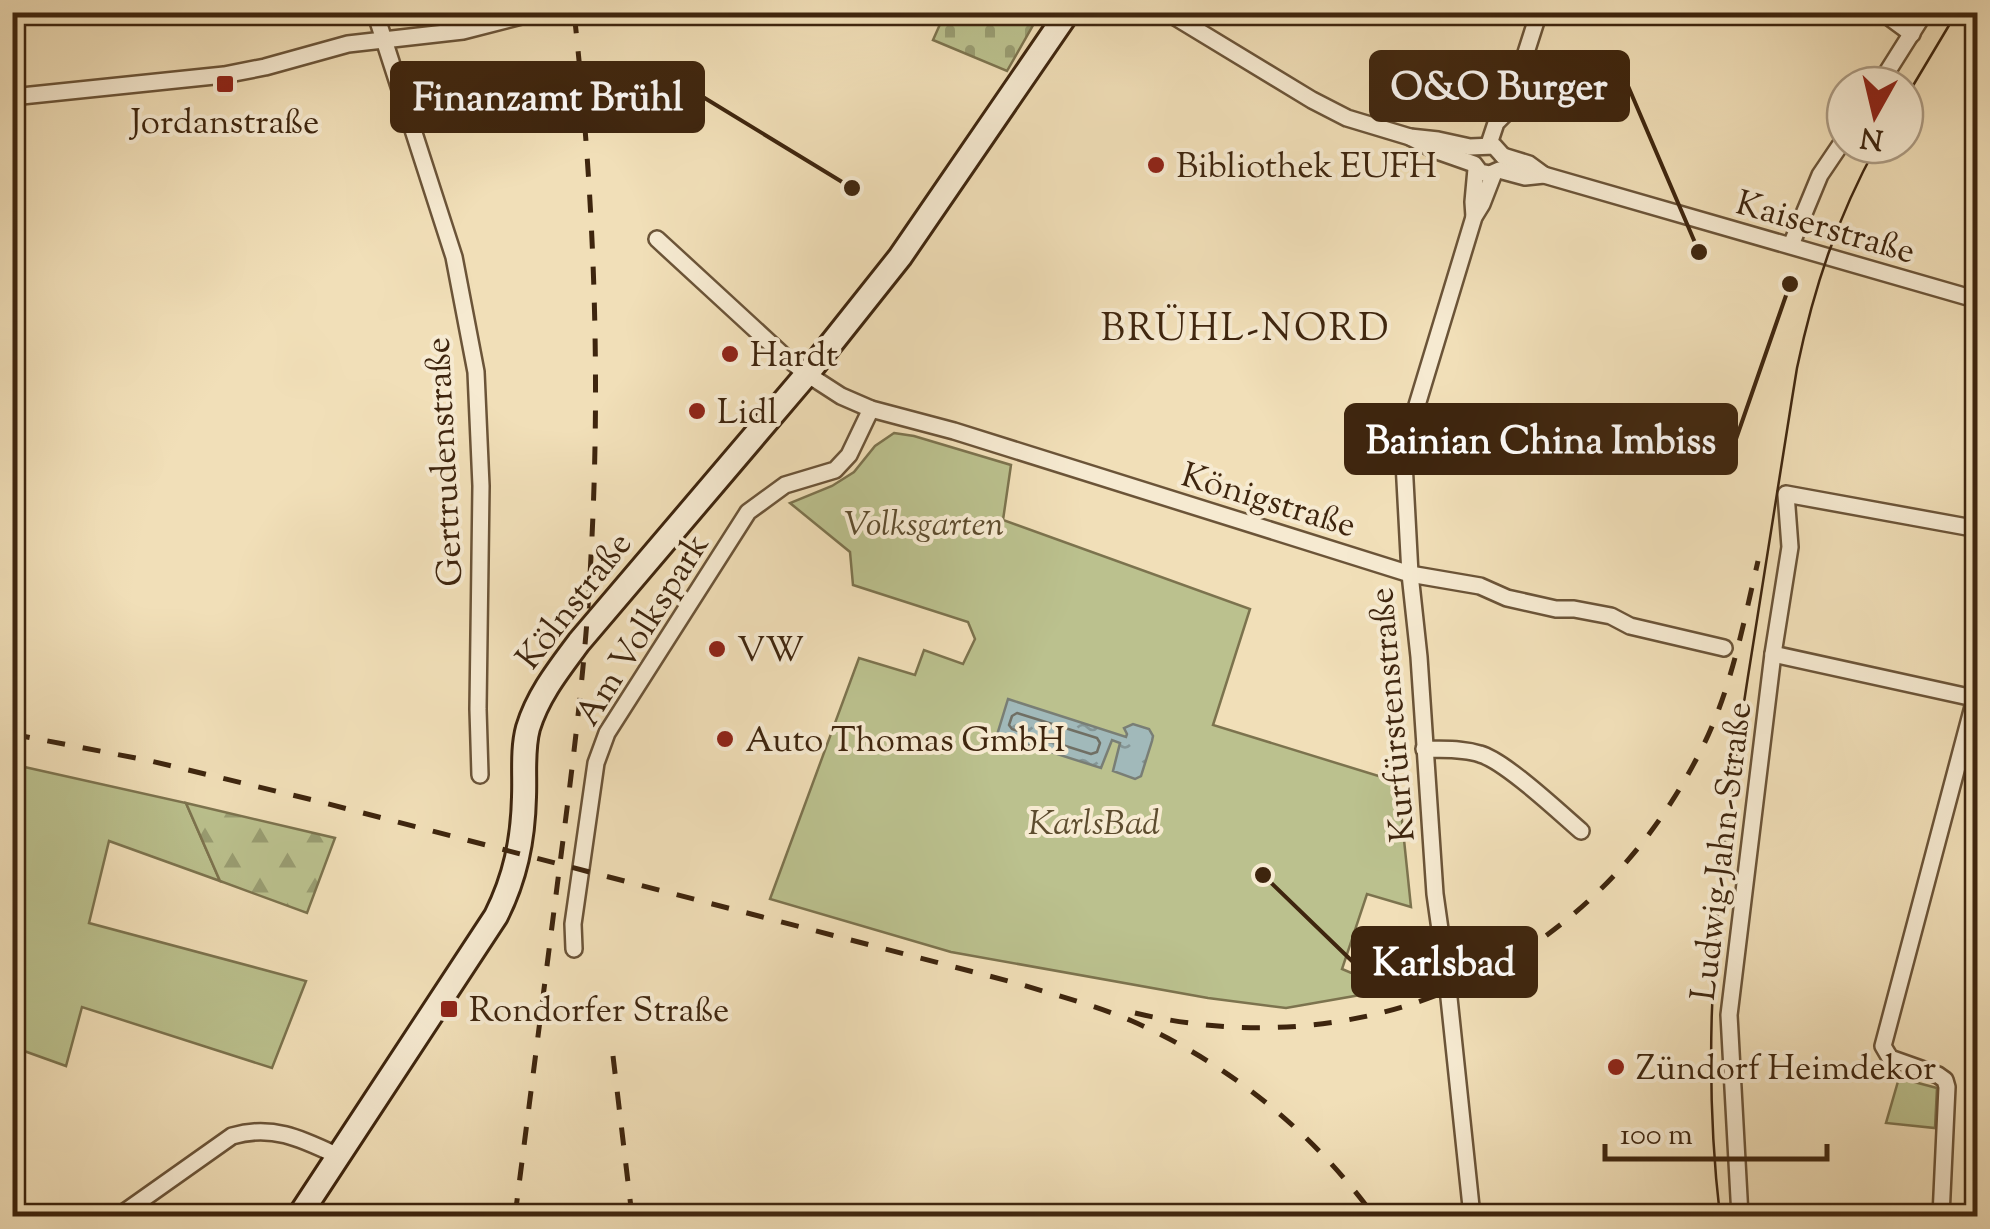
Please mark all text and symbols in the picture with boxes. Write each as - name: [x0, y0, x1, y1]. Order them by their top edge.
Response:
- callout: O&O Burger: [1371, 52, 1628, 120]
- callout: Finanzamt Brühl: [392, 63, 703, 131]
- text: O&O Burger: [1390, 63, 1608, 117]
- north arrow: [1825, 65, 1925, 165]
- marker: Jordanstraße: [214, 73, 236, 95]
- text: Finanzamt Brühl: [413, 74, 684, 128]
- place label: Jordanstraße: [129, 99, 319, 150]
- text: N: [1858, 115, 1886, 158]
- place label: Bibliothek EUFH: [1176, 143, 1437, 194]
- marker: Bibliothek EUFH: [1145, 154, 1167, 176]
- street label: Kaiserstraße: [1729, 179, 1921, 279]
- district label: BRÜHL-NORD: [1101, 304, 1391, 358]
- place label: Hardt: [750, 332, 838, 383]
- street label: Gertrudenstraße: [415, 336, 478, 588]
- marker: Hardt: [719, 343, 741, 365]
- place label: Lidl: [717, 389, 778, 440]
- marker: Lidl: [686, 400, 708, 422]
- callout: Bainian China Imbiss: [1346, 405, 1736, 473]
- text: Bainian China Imbiss: [1366, 417, 1716, 471]
- street label: Königstraße: [1174, 452, 1362, 553]
- park label: Volksgarten: [844, 501, 1004, 552]
- street label: Kölnstraße: [505, 522, 646, 682]
- street label: Am Volkspark: [564, 525, 724, 737]
- street label: Kurfürstenstraße: [1358, 585, 1431, 844]
- place label: VW: [737, 627, 804, 678]
- marker: VW: [706, 638, 728, 660]
- street label: Ludwig-Jahn-Straße: [1680, 699, 1767, 1004]
- place label: Auto Thomas GmbH: [745, 717, 1065, 768]
- marker: Auto Thomas GmbH: [714, 728, 736, 750]
- park label: KarlsBad: [1028, 800, 1160, 851]
- callout: Karlsbad: [1353, 928, 1536, 996]
- text: Karlsbad: [1373, 939, 1516, 993]
- place label: Rondorfer Straße: [469, 987, 729, 1038]
- marker: Rondorfer Straße: [438, 998, 460, 1020]
- place label: Zündorf Heimdekor: [1636, 1045, 1936, 1096]
- marker: Zündorf Heimdekor: [1605, 1056, 1627, 1078]
- scale bar: [1605, 1099, 1828, 1161]
- text: 100 m: [1620, 1115, 1693, 1158]

